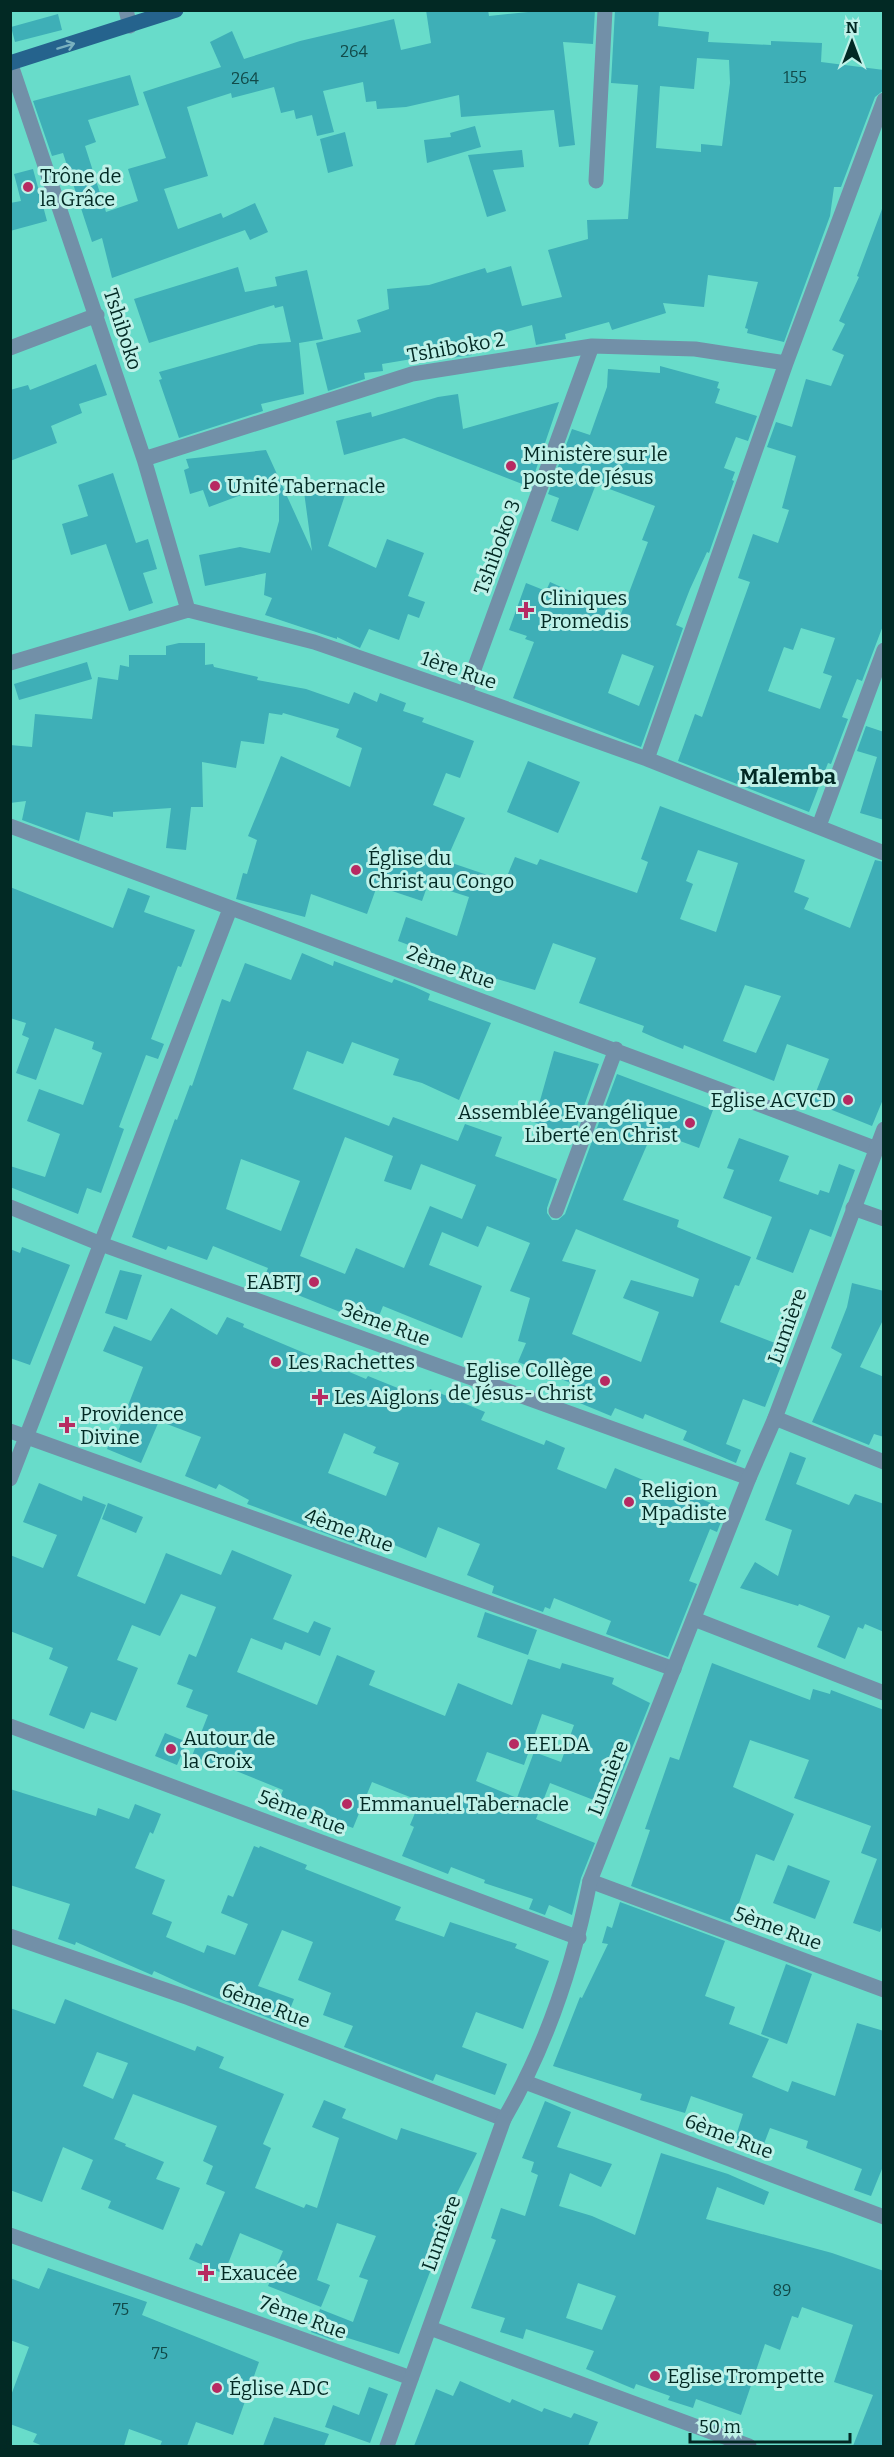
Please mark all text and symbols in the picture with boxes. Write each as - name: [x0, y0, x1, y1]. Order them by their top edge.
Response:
- north arrow: [822, 12, 882, 72]
- text: N: [846, 18, 858, 37]
- one-way arrow: [56, 40, 75, 51]
- house number: 264: [340, 42, 368, 61]
- house number: 155: [783, 68, 807, 87]
- house number: 264: [231, 69, 259, 88]
- place label: Trône de la Grâce: [40, 164, 122, 211]
- marker: Trône de la Grâce: [21, 180, 35, 194]
- street label: Tshiboko: [99, 285, 147, 373]
- street label: Tshiboko 2: [405, 327, 507, 367]
- place label: Ministère sur le poste de Jésus: [523, 442, 668, 489]
- marker: Ministère sur le poste de Jésus: [504, 459, 518, 473]
- place label: Unité Tabernacle: [227, 474, 385, 498]
- marker: Unité Tabernacle: [208, 479, 222, 493]
- street label: Tshiboko 3: [469, 496, 525, 598]
- place label: Cliniques Promedis: [540, 586, 629, 633]
- marker: Cliniques Promedis: [517, 601, 535, 619]
- street label: 1ère Rue: [418, 646, 500, 694]
- district label: Malemba: [740, 763, 837, 790]
- place label: Église du Christ au Congo: [368, 846, 514, 893]
- marker: Église du Christ au Congo: [349, 863, 363, 877]
- street label: 2ème Rue: [404, 940, 498, 994]
- place label: Eglise ACVCD: [710, 1088, 836, 1112]
- marker: Eglise ACVCD: [841, 1093, 855, 1107]
- place label: Assemblée Evangélique Liberté en Christ: [458, 1100, 678, 1147]
- marker: Assemblée Evangélique Liberté en Christ: [683, 1116, 697, 1130]
- place label: EABTJ: [246, 1270, 302, 1294]
- marker: EABTJ: [307, 1275, 321, 1289]
- street label: Lumière: [762, 1285, 812, 1367]
- street label: 3ème Rue: [339, 1297, 433, 1351]
- place label: Les Rachettes: [288, 1350, 415, 1374]
- marker: Les Rachettes: [269, 1355, 283, 1369]
- place label: Eglise Collège de Jésus- Christ: [448, 1358, 593, 1405]
- marker: Eglise Collège de Jésus- Christ: [598, 1374, 612, 1388]
- place label: Les Aiglons: [334, 1385, 439, 1409]
- marker: Les Aiglons: [311, 1388, 329, 1406]
- place label: Providence Divine: [80, 1402, 184, 1449]
- marker: Providence Divine: [58, 1416, 76, 1434]
- place label: Religion Mpadiste: [641, 1478, 727, 1525]
- marker: Religion Mpadiste: [622, 1495, 636, 1509]
- street label: 4ème Rue: [301, 1503, 397, 1557]
- place label: Autour de la Croix: [183, 1726, 276, 1773]
- place label: EELDA: [526, 1732, 591, 1756]
- marker: EELDA: [507, 1737, 521, 1751]
- street label: Lumière: [583, 1737, 633, 1819]
- marker: Autour de la Croix: [164, 1742, 178, 1756]
- street label: 5ème Rue: [255, 1784, 349, 1840]
- place label: Emmanuel Tabernacle: [359, 1792, 569, 1816]
- marker: Emmanuel Tabernacle: [340, 1797, 354, 1811]
- street label: 5ème Rue: [731, 1901, 825, 1955]
- street label: 6ème Rue: [218, 1977, 314, 2033]
- street label: 6ème Rue: [681, 2108, 777, 2164]
- street label: Lumière: [416, 2192, 466, 2274]
- place label: Exaucée: [220, 2261, 298, 2285]
- marker: Exaucée: [197, 2264, 215, 2282]
- house number: 89: [773, 2281, 792, 2300]
- street label: 7ème Rue: [256, 2290, 350, 2344]
- house number: 75: [113, 2300, 129, 2319]
- house number: 75: [152, 2344, 168, 2363]
- place label: Eglise Trompette: [667, 2364, 824, 2388]
- marker: Eglise Trompette: [648, 2369, 662, 2383]
- place label: Église ADC: [229, 2376, 329, 2400]
- marker: Église ADC: [210, 2381, 224, 2395]
- scale bar: [690, 2406, 850, 2444]
- text: 50 m: [699, 2416, 741, 2438]

